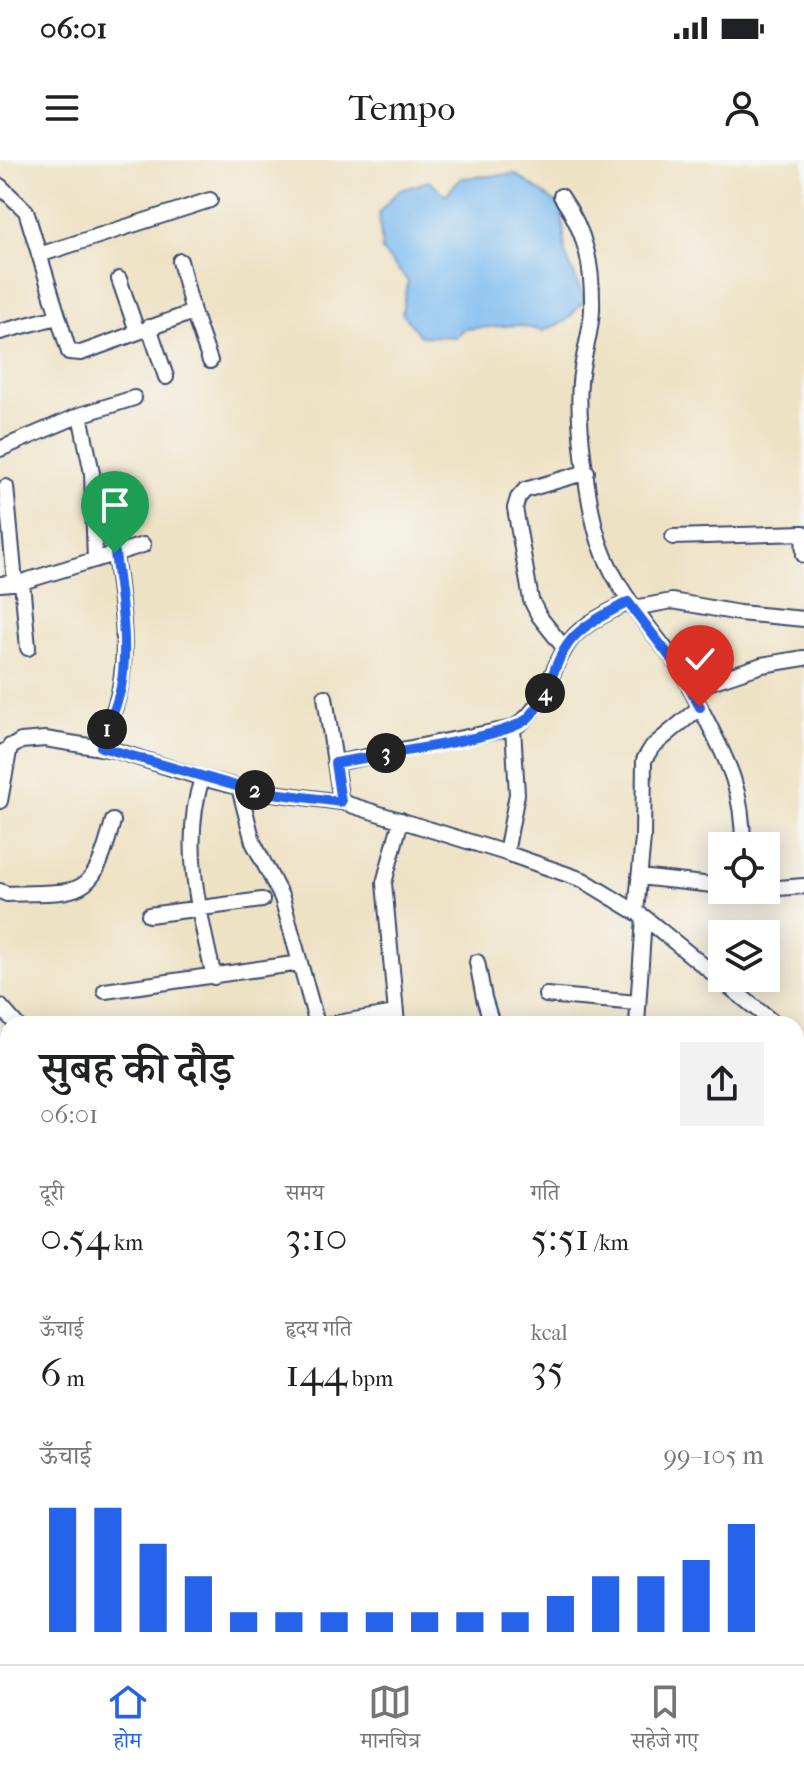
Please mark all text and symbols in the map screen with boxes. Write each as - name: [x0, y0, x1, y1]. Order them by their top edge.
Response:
- text: 06:01: [40, 11, 107, 46]
- icon: menu: [40, 86, 84, 130]
- icon: person: [720, 86, 764, 130]
- text: Tempo: [349, 87, 455, 129]
- pin: [81, 471, 149, 553]
- icon: arrive: [93, 483, 137, 527]
- pin: [666, 625, 734, 707]
- icon: check: [678, 637, 722, 681]
- pin: 4: [525, 673, 565, 713]
- text: 4: [539, 680, 552, 706]
- pin: 1: [87, 709, 127, 749]
- text: 1: [103, 716, 111, 742]
- pin: 3: [366, 733, 406, 773]
- text: 3: [381, 740, 391, 766]
- pin: 2: [235, 770, 275, 810]
- text: 2: [249, 777, 261, 803]
- map controls: [708, 832, 780, 992]
- button: locate: [708, 832, 780, 904]
- button: layers: [708, 920, 780, 992]
- button: share: [680, 1042, 764, 1126]
- text: सुबह की दौड़: [40, 1043, 232, 1094]
- text: 06:01: [40, 1099, 98, 1130]
- text: दूरी: [40, 1180, 64, 1206]
- text: समय: [285, 1180, 324, 1206]
- text: गति: [531, 1180, 559, 1206]
- text: 0.54: [40, 1214, 109, 1260]
- text: 3:10: [285, 1214, 348, 1260]
- text: 5:51: [531, 1214, 589, 1260]
- text: km: [109, 1230, 143, 1256]
- text: /km: [589, 1230, 629, 1256]
- text: ऊँचाई: [40, 1316, 83, 1342]
- text: हृदय गति: [285, 1316, 352, 1342]
- text: kcal: [531, 1320, 568, 1346]
- text: 35: [531, 1346, 564, 1392]
- text: 6: [40, 1350, 62, 1396]
- text: 144: [285, 1350, 347, 1396]
- text: m: [62, 1366, 85, 1392]
- text: bpm: [347, 1366, 393, 1392]
- text: ऊँचाई: [40, 1440, 91, 1471]
- text: 99–105 m: [663, 1440, 764, 1471]
- tab: होम: [106, 1680, 150, 1762]
- tab: मानचित्र: [361, 1680, 420, 1762]
- tab: सहेजे गए: [631, 1680, 698, 1762]

